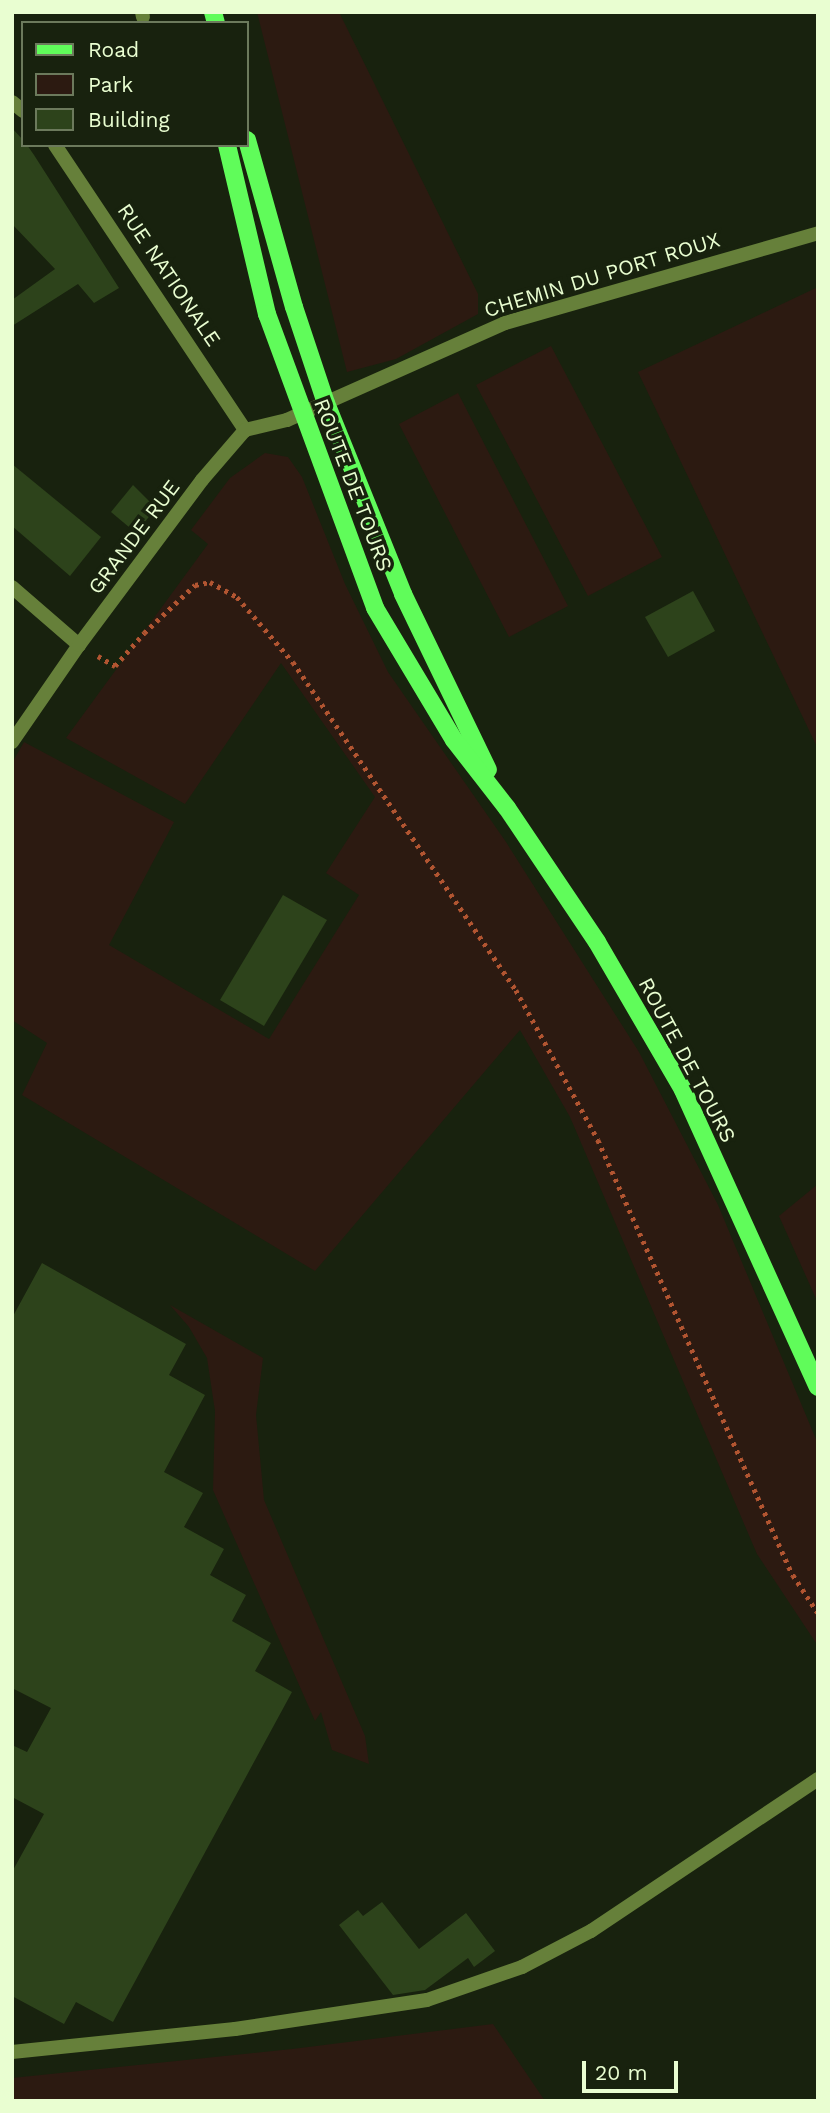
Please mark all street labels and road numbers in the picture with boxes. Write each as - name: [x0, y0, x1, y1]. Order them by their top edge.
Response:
- street label: RUE NATIONALE: [112, 199, 226, 351]
- street label: CHEMIN DU PORT ROUX: [481, 227, 723, 323]
- street label: ROUTE DE TOURS: [308, 395, 398, 575]
- street label: GRANDE RUE: [83, 475, 185, 599]
- street label: ROUTE DE TOURS: [633, 973, 741, 1147]

